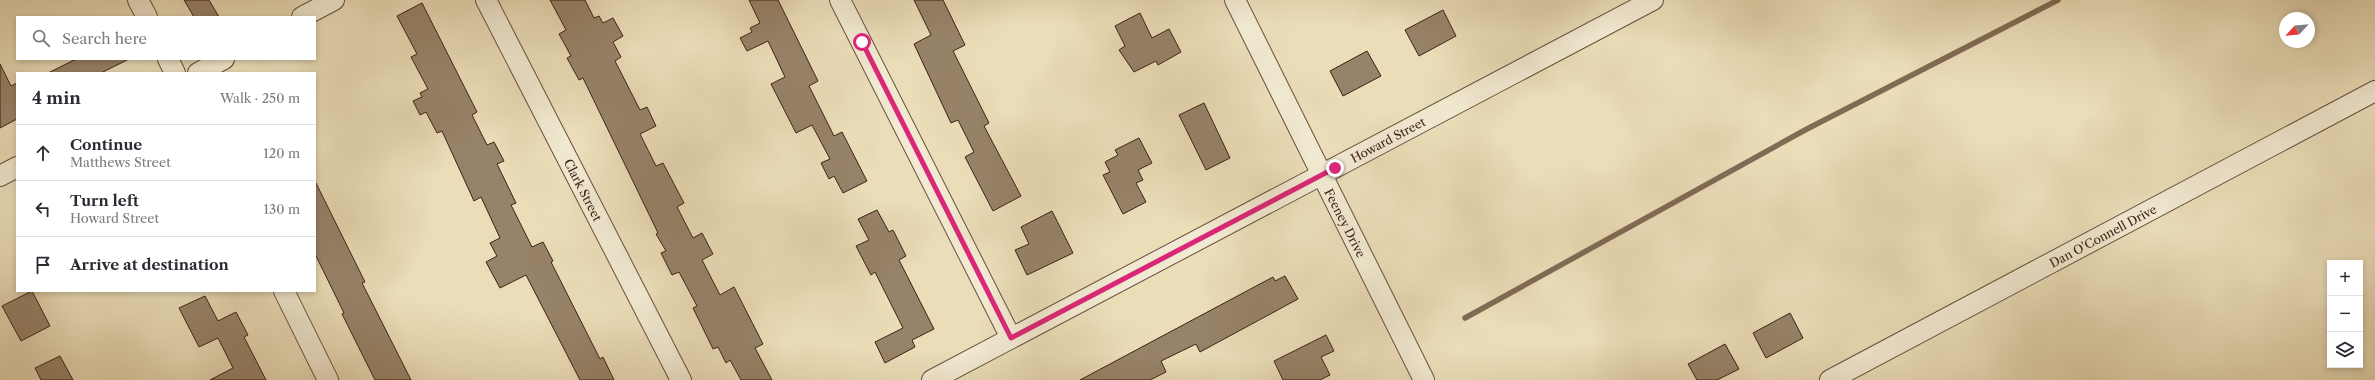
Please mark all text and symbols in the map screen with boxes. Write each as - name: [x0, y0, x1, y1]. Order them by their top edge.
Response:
- north arrow: [2279, 12, 2315, 48]
- search box: [16, 16, 316, 60]
- icon: search: [30, 27, 52, 49]
- text: Search here: [62, 29, 147, 48]
- route start: [853, 33, 871, 51]
- text: 4 min: [32, 88, 81, 108]
- text: Walk · 250 m: [220, 90, 300, 106]
- street label: Howard Street: [1348, 114, 1429, 166]
- text: Continue: [70, 135, 142, 154]
- icon: ahead: [32, 142, 54, 164]
- text: 120 m: [263, 145, 300, 161]
- text: Matthews Street: [70, 154, 171, 170]
- street label: Clark Street: [561, 156, 605, 224]
- route end: [1326, 159, 1344, 177]
- street label: Feeney Drive: [1321, 186, 1369, 260]
- text: Turn left: [70, 191, 139, 210]
- icon: left: [32, 198, 54, 220]
- text: 130 m: [264, 201, 300, 217]
- street label: Dan O'Connell Drive: [2047, 201, 2159, 271]
- text: Howard Street: [70, 210, 159, 226]
- icon: arrive: [32, 254, 54, 276]
- text: Arrive at destination: [70, 255, 229, 274]
- map controls: [2327, 260, 2363, 368]
- button: +: [2327, 260, 2363, 296]
- button: −: [2327, 296, 2363, 332]
- button: layers: [2327, 332, 2363, 368]

